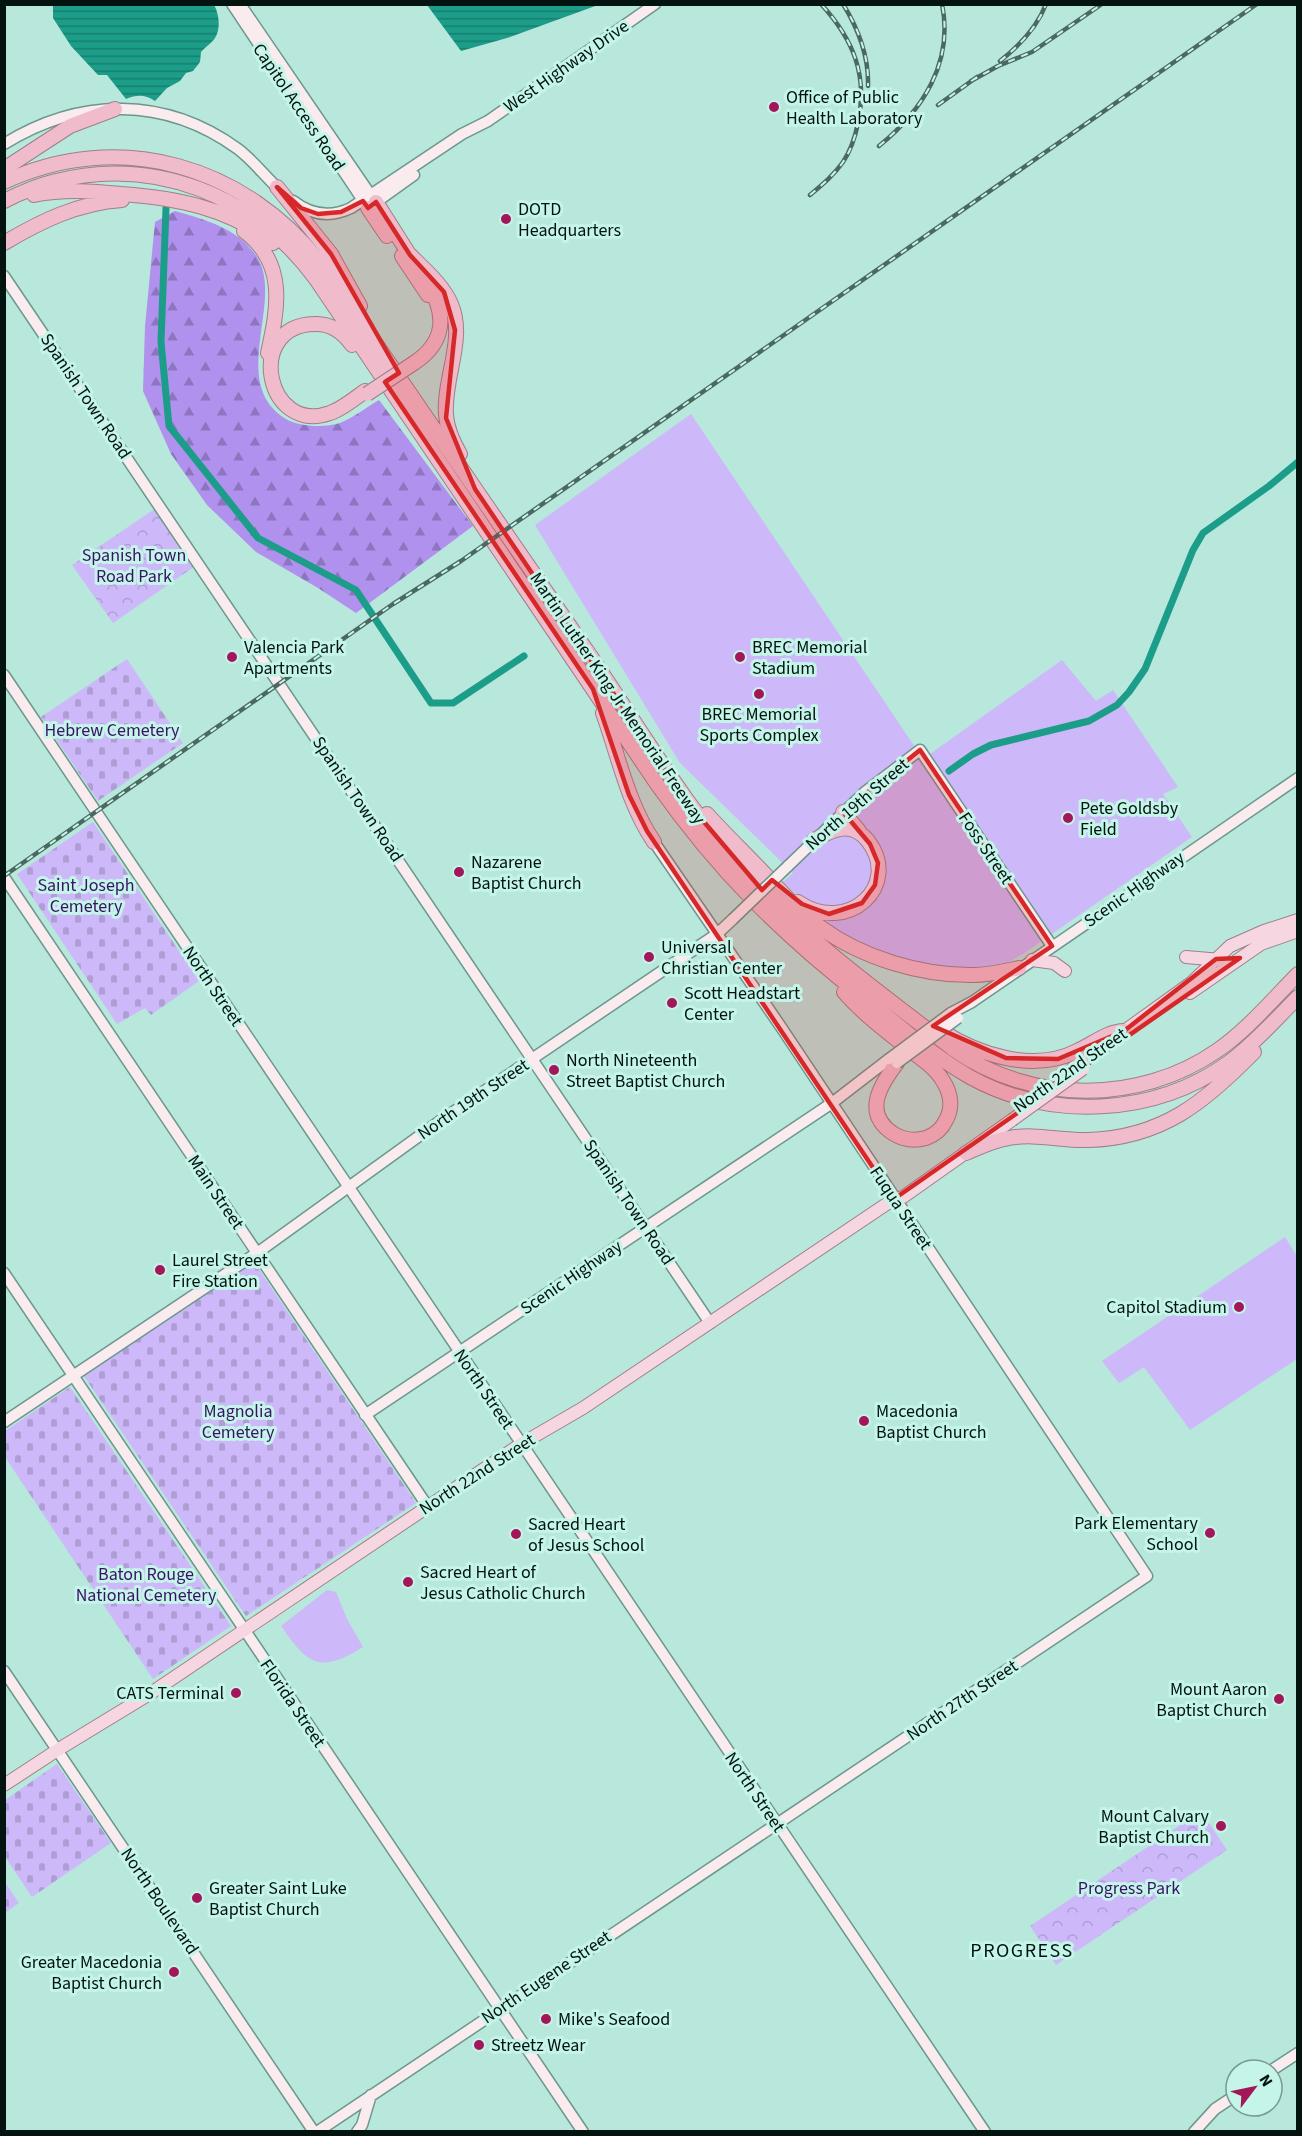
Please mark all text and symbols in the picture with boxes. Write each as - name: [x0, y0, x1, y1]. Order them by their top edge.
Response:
- street label: West Highway Drive: [499, 14, 634, 119]
- street label: Capitol Access Road: [246, 38, 351, 176]
- place label: Office of Public Health Laboratory: [786, 85, 923, 131]
- marker: Office of Public Health Laboratory: [767, 100, 781, 114]
- place label: DOTD Headquarters: [518, 197, 621, 243]
- marker: DOTD Headquarters: [499, 212, 513, 226]
- street label: Spanish Town Road: [34, 328, 137, 464]
- park label: Spanish Town Road Park: [82, 543, 186, 589]
- street label: Martin Luther King Jr Memorial Freeway: [524, 568, 712, 830]
- place label: Valencia Park Apartments: [244, 635, 344, 681]
- place label: BREC Memorial Stadium: [752, 635, 867, 681]
- marker: Valencia Park Apartments: [225, 650, 239, 664]
- marker: BREC Memorial Stadium: [733, 650, 747, 664]
- marker: BREC Memorial Sports Complex: [752, 687, 766, 701]
- place label: BREC Memorial Sports Complex: [699, 702, 819, 748]
- park label: Hebrew Cemetery: [45, 718, 180, 743]
- street label: Spanish Town Road: [306, 731, 409, 867]
- street label: North 19th Street: [800, 752, 914, 856]
- place label: Pete Goldsby Field: [1080, 796, 1179, 842]
- street label: Foss Street: [952, 807, 1019, 889]
- marker: Pete Goldsby Field: [1061, 811, 1075, 825]
- street label: Scenic Highway: [1079, 845, 1190, 933]
- place label: Nazarene Baptist Church: [471, 850, 582, 896]
- marker: Nazarene Baptist Church: [452, 865, 466, 879]
- park label: Saint Joseph Cemetery: [37, 873, 135, 919]
- place label: Universal Christian Center: [661, 935, 783, 981]
- street label: North Street: [176, 941, 249, 1032]
- marker: Universal Christian Center: [642, 950, 656, 964]
- place label: Scott Headstart Center: [684, 981, 800, 1027]
- marker: Scott Headstart Center: [665, 996, 679, 1010]
- street label: North 22nd Street: [1008, 1022, 1132, 1119]
- place label: North Nineteenth Street Baptist Church: [566, 1048, 725, 1094]
- street label: North 19th Street: [413, 1053, 534, 1146]
- marker: North Nineteenth Street Baptist Church: [547, 1063, 561, 1077]
- street label: Spanish Town Road: [577, 1134, 680, 1270]
- street label: Main Street: [181, 1150, 250, 1235]
- street label: Fuqua Street: [863, 1162, 938, 1255]
- street label: Scenic Highway: [515, 1234, 628, 1321]
- place label: Laurel Street Fire Station: [172, 1248, 268, 1294]
- marker: Laurel Street Fire Station: [153, 1263, 167, 1277]
- place label: Capitol Stadium: [1106, 1295, 1227, 1320]
- marker: Capitol Stadium: [1232, 1300, 1246, 1314]
- street label: North Street: [447, 1344, 520, 1435]
- park label: Magnolia Cemetery: [202, 1399, 275, 1445]
- place label: Macedonia Baptist Church: [876, 1399, 987, 1445]
- marker: Macedonia Baptist Church: [857, 1414, 871, 1428]
- street label: North 22nd Street: [414, 1428, 540, 1521]
- place label: Park Elementary School: [1074, 1511, 1199, 1557]
- place label: Sacred Heart of Jesus School: [528, 1512, 644, 1558]
- marker: Park Elementary School: [1203, 1526, 1217, 1540]
- marker: Sacred Heart of Jesus School: [509, 1527, 523, 1541]
- place label: Sacred Heart of Jesus Catholic Church: [420, 1560, 586, 1606]
- park label: Baton Rouge National Cemetery: [76, 1562, 217, 1608]
- marker: Sacred Heart of Jesus Catholic Church: [401, 1575, 415, 1589]
- street label: Florida Street: [254, 1654, 331, 1752]
- street label: North 27th Street: [902, 1654, 1023, 1747]
- place label: Mount Aaron Baptist Church: [1156, 1677, 1267, 1723]
- place label: CATS Terminal: [116, 1681, 224, 1706]
- marker: CATS Terminal: [229, 1686, 243, 1700]
- marker: Mount Aaron Baptist Church: [1272, 1692, 1286, 1706]
- street label: North Street: [718, 1747, 791, 1838]
- place label: Mount Calvary Baptist Church: [1098, 1804, 1210, 1850]
- marker: Mount Calvary Baptist Church: [1214, 1819, 1228, 1833]
- street label: North Boulevard: [115, 1843, 205, 1960]
- place label: Greater Saint Luke Baptist Church: [209, 1876, 347, 1922]
- park label: Progress Park: [1078, 1876, 1180, 1901]
- marker: Greater Saint Luke Baptist Church: [190, 1891, 204, 1905]
- street label: North Eugene Street: [476, 1925, 616, 2030]
- district label: PROGRESS: [970, 1937, 1074, 1965]
- place label: Greater Macedonia Baptist Church: [21, 1950, 162, 1996]
- marker: Greater Macedonia Baptist Church: [167, 1965, 181, 1979]
- place label: Mike's Seafood: [558, 2007, 670, 2032]
- marker: Mike's Seafood: [539, 2012, 553, 2026]
- place label: Streetz Wear: [491, 2033, 586, 2058]
- marker: Streetz Wear: [472, 2038, 486, 2052]
- north arrow: [1224, 2058, 1284, 2118]
- text: N: [1254, 2070, 1278, 2091]

